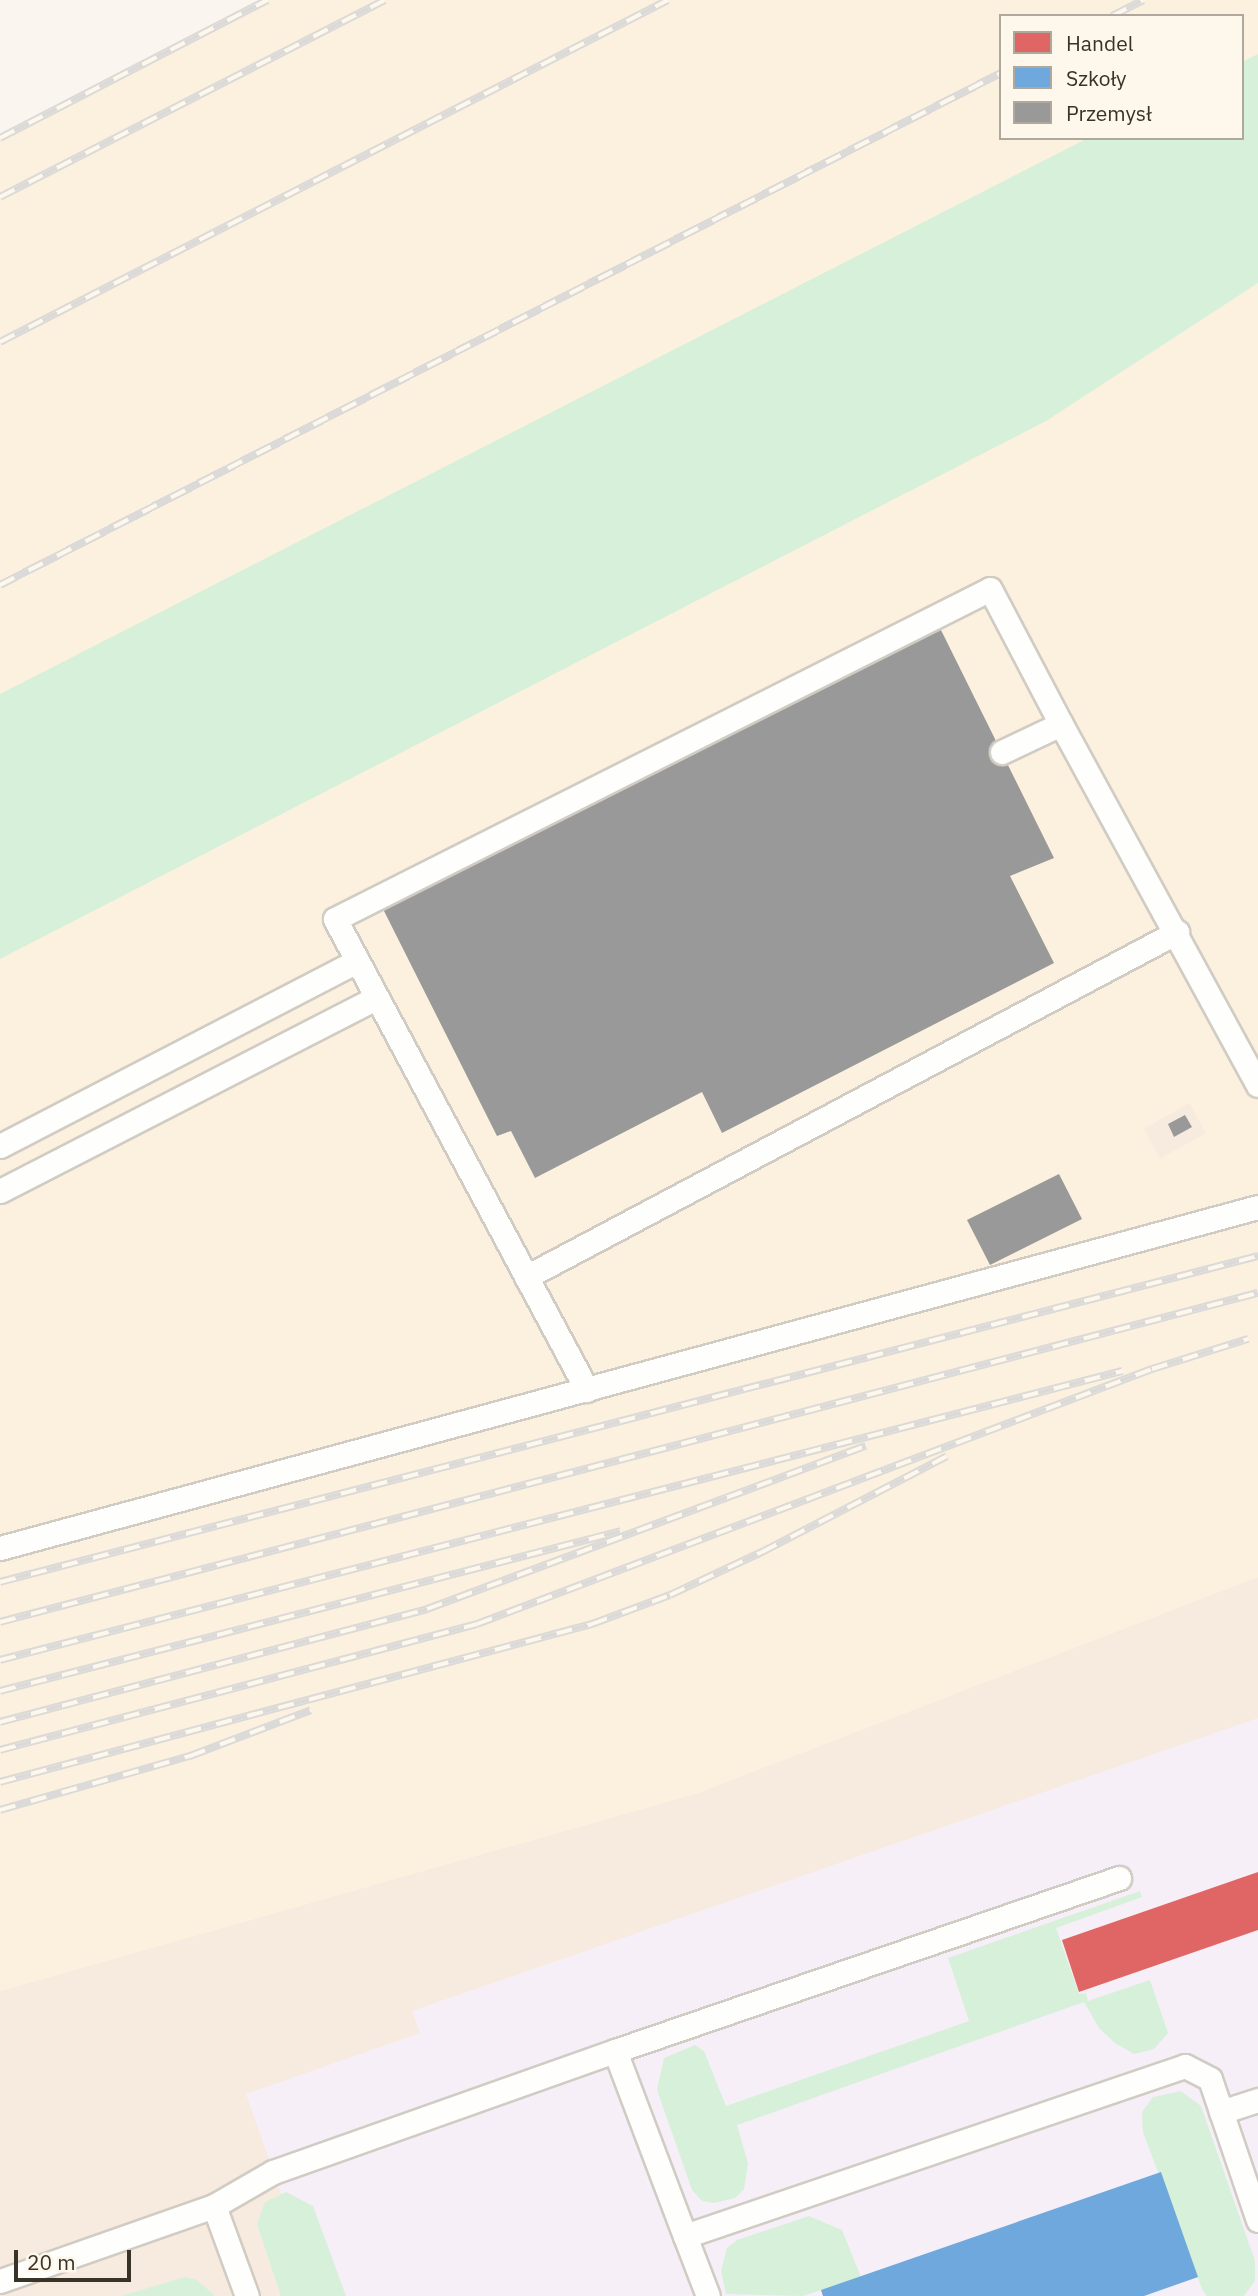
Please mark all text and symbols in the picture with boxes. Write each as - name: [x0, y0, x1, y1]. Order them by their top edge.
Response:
- legend: [999, 14, 1244, 140]
- text: Handel: [1066, 29, 1133, 57]
- text: Szkoły: [1066, 64, 1127, 92]
- text: Przemysł: [1066, 99, 1152, 127]
- scale bar: [18, 2236, 135, 2280]
- text: 20 m: [27, 2248, 76, 2276]

